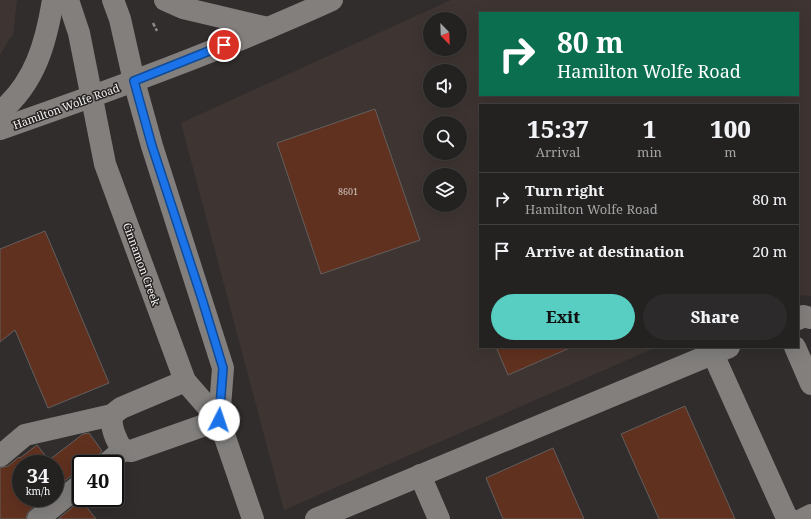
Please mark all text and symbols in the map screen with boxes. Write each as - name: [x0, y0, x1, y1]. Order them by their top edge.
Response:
- north arrow: [423, 12, 467, 56]
- map controls: [423, 12, 467, 212]
- text: 80 m: [557, 23, 624, 61]
- pin: [207, 28, 241, 62]
- icon: right: [491, 28, 543, 80]
- icon: arrive: [213, 34, 235, 56]
- text: Hamilton Wolfe Road: [557, 59, 741, 83]
- button: sound: [423, 64, 467, 108]
- street label: Hamilton Wolfe Road: [11, 80, 122, 132]
- text: 15:37: [527, 112, 589, 145]
- text: 1: [643, 112, 656, 145]
- text: 100: [710, 112, 751, 145]
- button: search: [423, 116, 467, 160]
- text: Arrival: [536, 143, 580, 161]
- text: min: [637, 143, 662, 161]
- text: m: [724, 143, 737, 161]
- button: layers: [423, 168, 467, 212]
- text: Turn right: [525, 180, 604, 200]
- house number: 8601: [338, 185, 358, 198]
- icon: right: [491, 188, 513, 210]
- text: 80 m: [752, 189, 787, 209]
- text: Hamilton Wolfe Road: [525, 200, 658, 218]
- street label: Cinnamon Creek: [120, 220, 164, 308]
- icon: arrive: [491, 240, 513, 262]
- text: Arrive at destination: [525, 241, 684, 261]
- text: 20 m: [752, 241, 787, 261]
- button: Exit: [491, 294, 635, 340]
- button: Share: [643, 294, 787, 340]
- position arrow: [198, 399, 240, 441]
- speed limit sign: 40: [72, 455, 124, 507]
- text: 34: [27, 462, 49, 489]
- text: km/h: [26, 484, 50, 498]

